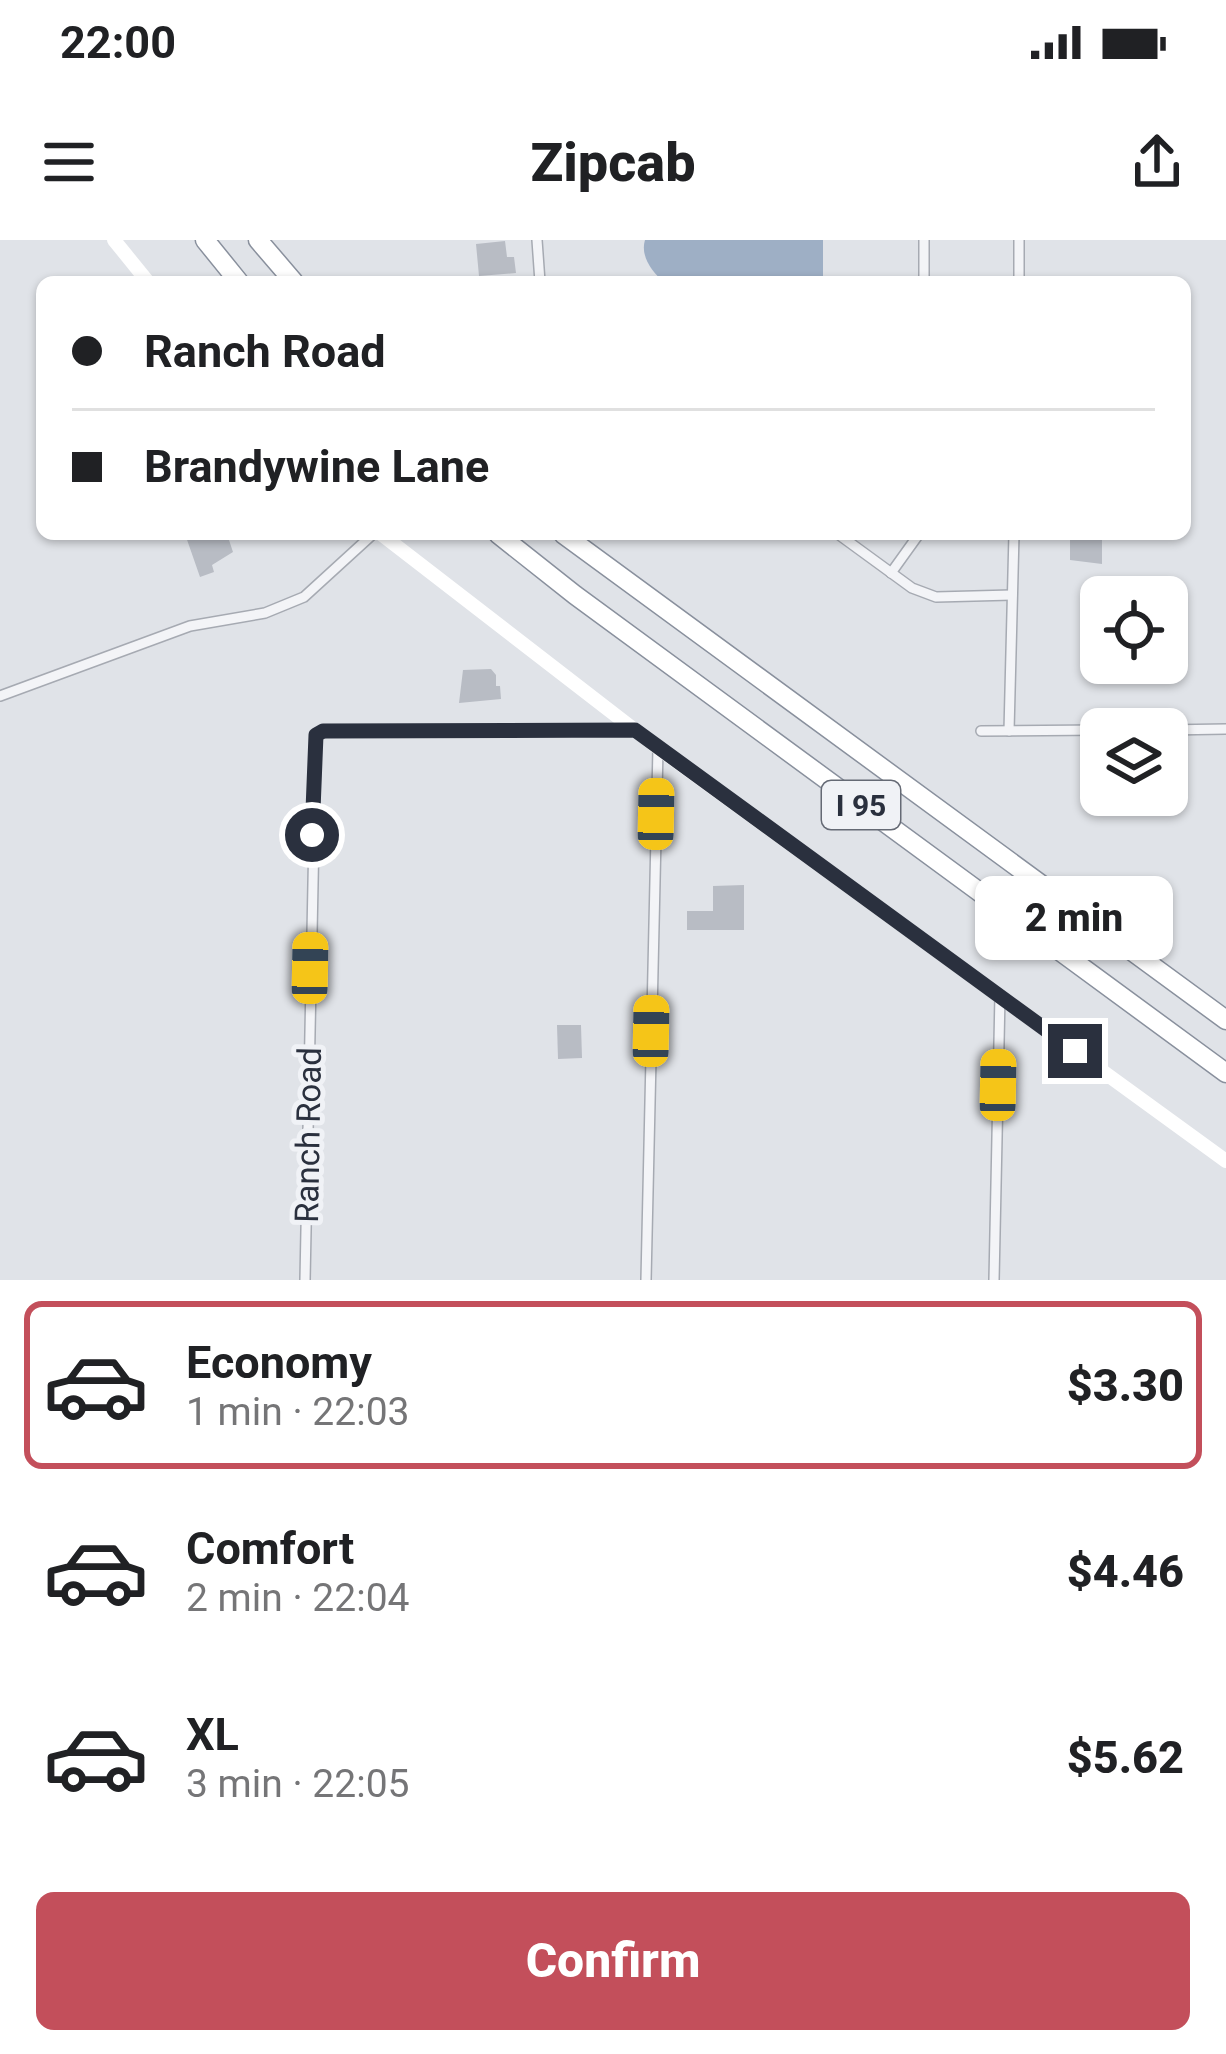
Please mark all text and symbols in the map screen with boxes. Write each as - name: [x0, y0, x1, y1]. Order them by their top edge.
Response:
- text: 22:00: [60, 16, 176, 69]
- icon: menu: [36, 129, 102, 195]
- icon: share: [1124, 129, 1190, 195]
- text: Zipcab: [530, 131, 696, 194]
- text: Ranch Road: [144, 325, 386, 378]
- text: Brandywine Lane: [144, 440, 489, 493]
- map controls: [1080, 576, 1188, 816]
- button: locate: [1080, 576, 1188, 684]
- button: layers: [1080, 708, 1188, 816]
- car: [637, 778, 675, 850]
- road number: I 95: [822, 781, 900, 829]
- route start: [285, 808, 339, 862]
- callout: 2 min: [976, 877, 1174, 961]
- text: 2 min: [1025, 895, 1123, 941]
- car: [291, 932, 329, 1004]
- car: [632, 995, 670, 1067]
- route end: [1048, 1024, 1102, 1078]
- street label: Ranch Road: [287, 1047, 329, 1223]
- car: [979, 1049, 1017, 1121]
- icon: car: [42, 1331, 150, 1439]
- text: Economy: [186, 1336, 372, 1389]
- text: $3.30: [1067, 1359, 1184, 1412]
- text: 1 min · 22:03: [186, 1389, 409, 1435]
- icon: car: [42, 1517, 150, 1625]
- text: Comfort: [186, 1522, 354, 1575]
- text: $4.46: [1067, 1545, 1184, 1598]
- text: 2 min · 22:04: [186, 1575, 409, 1621]
- icon: car: [42, 1703, 150, 1811]
- text: XL: [186, 1708, 239, 1761]
- text: $5.62: [1067, 1731, 1184, 1784]
- text: 3 min · 22:05: [186, 1761, 409, 1807]
- button: Confirm: [36, 1892, 1190, 2030]

